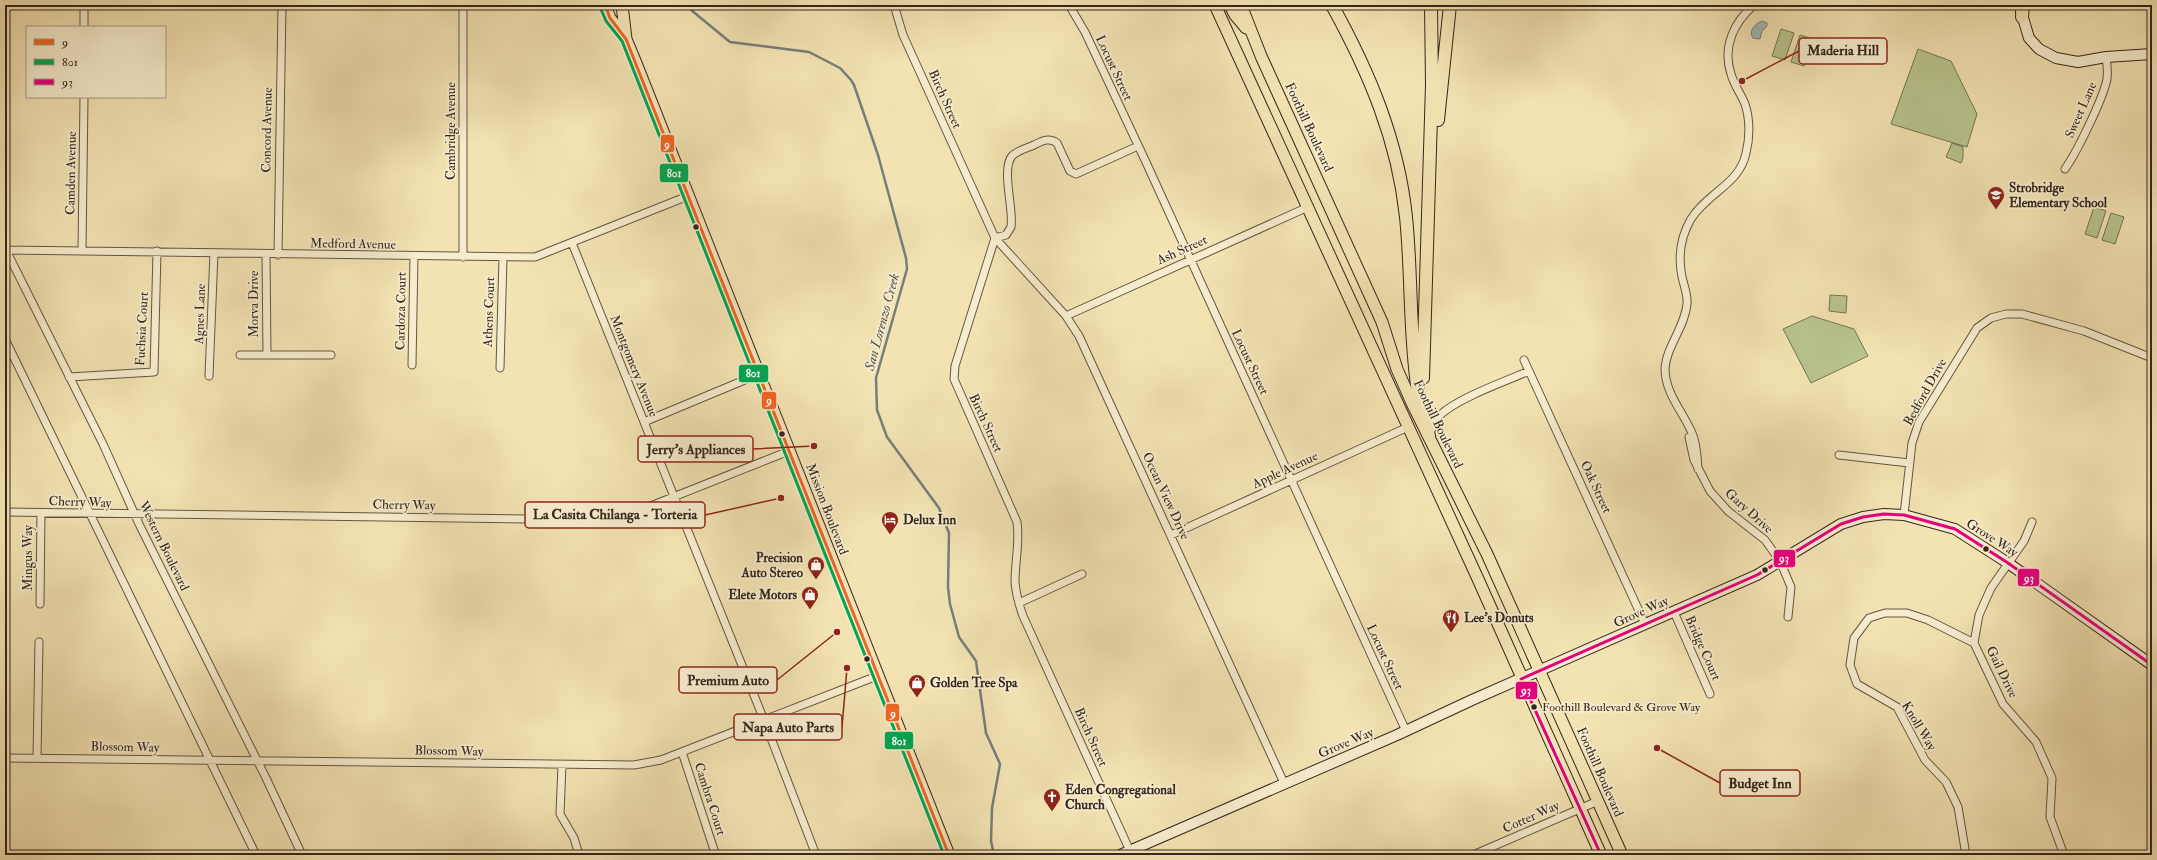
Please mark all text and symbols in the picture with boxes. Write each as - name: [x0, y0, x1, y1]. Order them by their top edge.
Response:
- legend: [26, 26, 166, 98]
- street label: Locust Street: [1092, 33, 1136, 103]
- text: 9: [61, 35, 68, 50]
- callout: Maderia Hill: [1799, 38, 1887, 64]
- text: Maderia Hill: [1806, 42, 1879, 59]
- text: 801: [62, 55, 78, 70]
- street label: Birch Street: [925, 67, 965, 131]
- text: 93: [61, 75, 73, 90]
- street label: Sweet Lane: [2062, 79, 2101, 141]
- street label: Foothill Boulevard: [1281, 80, 1337, 175]
- street label: Cambridge Avenue: [443, 81, 459, 180]
- street label: Concord Avenue: [258, 87, 276, 173]
- street label: Camden Avenue: [62, 130, 80, 215]
- line badge: 9: [660, 134, 675, 153]
- text: 9: [663, 138, 670, 151]
- line badge: 801: [659, 163, 689, 183]
- text: 801: [667, 167, 681, 180]
- place label: Strobridge Elementary School: [2009, 180, 2108, 212]
- school or university icon: Strobridge Elementary School: [1986, 185, 2006, 210]
- unlabelled marker: [691, 222, 701, 232]
- street label: Ash Street: [1153, 232, 1210, 269]
- street label: Medford Avenue: [310, 235, 397, 253]
- street label: Morva Drive: [246, 270, 262, 337]
- water label: San Lorenzo Creek: [861, 271, 903, 373]
- street label: Cardoza Court: [392, 272, 410, 350]
- street label: Athens Court: [480, 277, 498, 348]
- street label: Agnes Lane: [191, 283, 209, 346]
- street label: Fuchsia Court: [132, 292, 152, 366]
- street label: Montgomery Avenue: [605, 313, 662, 420]
- street label: Locust Street: [1228, 327, 1272, 397]
- street label: Bedford Drive: [1900, 355, 1950, 428]
- line badge: 801: [738, 364, 769, 383]
- text: 801: [746, 367, 760, 380]
- street label: Foothill Boulevard: [1410, 377, 1467, 471]
- line badge: 9: [761, 391, 777, 410]
- street label: Birch Street: [965, 391, 1007, 455]
- text: 9: [765, 394, 772, 407]
- unlabelled marker: [777, 429, 787, 439]
- callout: Jerry's Appliances: [638, 436, 753, 462]
- text: Jerry's Appliances: [646, 441, 746, 459]
- street label: Apple Avenue: [1249, 448, 1321, 493]
- street label: Ocean View Drive: [1139, 450, 1193, 543]
- street label: Oak Street: [1577, 458, 1615, 516]
- street label: Mission Boulevard: [802, 461, 852, 557]
- street label: Gary Drive: [1721, 485, 1777, 538]
- street label: Cherry Way: [48, 493, 112, 512]
- street label: Cherry Way: [372, 496, 436, 515]
- street label: Western Boulevard: [135, 497, 193, 594]
- callout: La Casita Chilanga - Torteria: [525, 502, 705, 528]
- text: La Casita Chilanga - Torteria: [533, 506, 698, 524]
- hotel icon: Delux Inn: [880, 510, 900, 535]
- place label: Delux Inn: [903, 512, 956, 528]
- street label: Grove Way: [1963, 515, 2021, 562]
- street label: Mingus Way: [20, 525, 37, 591]
- unlabelled marker: [1981, 544, 1991, 554]
- line badge: 93: [1773, 549, 1796, 568]
- place label: Precision Auto Stereo: [741, 550, 804, 581]
- text: 93: [1778, 552, 1789, 565]
- shop icon: Precision Auto Stereo: [806, 555, 826, 580]
- unlabelled marker: [1760, 565, 1770, 575]
- line badge: 93: [2017, 568, 2040, 587]
- text: 93: [2023, 572, 2034, 585]
- shop icon: Elete Motors: [800, 585, 820, 610]
- place label: Elete Motors: [728, 587, 798, 603]
- street label: Grove Way: [1611, 593, 1672, 632]
- restaurant icon: Lee's Donuts: [1441, 608, 1461, 633]
- place label: Lee's Donuts: [1464, 610, 1534, 626]
- street label: Bridge Court: [1682, 613, 1724, 683]
- street label: Locust Street: [1363, 622, 1407, 692]
- street label: Gail Drive: [1983, 644, 2022, 701]
- unlabelled marker: [862, 654, 872, 664]
- callout: Premium Auto: [679, 667, 777, 693]
- text: Premium Auto: [687, 672, 769, 689]
- shop icon: Golden Tree Spa: [907, 673, 927, 698]
- place label: Golden Tree Spa: [930, 675, 1018, 692]
- line badge: 93: [1515, 681, 1538, 700]
- text: 93: [1520, 684, 1531, 697]
- street label: Knoll Way: [1897, 699, 1940, 754]
- place label: Foothill Boulevard & Grove Way: [1542, 700, 1701, 715]
- marker: Foothill Boulevard & Grove Way: [1529, 702, 1539, 712]
- line badge: 9: [885, 703, 900, 722]
- street label: Birch Street: [1071, 705, 1111, 769]
- text: 9: [889, 707, 896, 720]
- callout: Napa Auto Parts: [734, 714, 842, 740]
- text: Napa Auto Parts: [741, 719, 834, 737]
- street label: Grove Way: [1316, 724, 1377, 763]
- street label: Foothill Boulevard: [1573, 725, 1627, 820]
- line badge: 801: [884, 731, 914, 750]
- text: 801: [892, 735, 906, 748]
- street label: Blossom Way: [90, 738, 160, 757]
- street label: Blossom Way: [414, 742, 484, 761]
- street label: Cambra Court: [691, 761, 729, 837]
- callout: Budget Inn: [1720, 770, 1800, 796]
- text: Budget Inn: [1728, 775, 1793, 793]
- place label: Eden Congregational Church: [1065, 782, 1176, 813]
- church icon: Eden Congregational Church: [1042, 787, 1062, 812]
- street label: Cotter Way: [1500, 797, 1562, 837]

